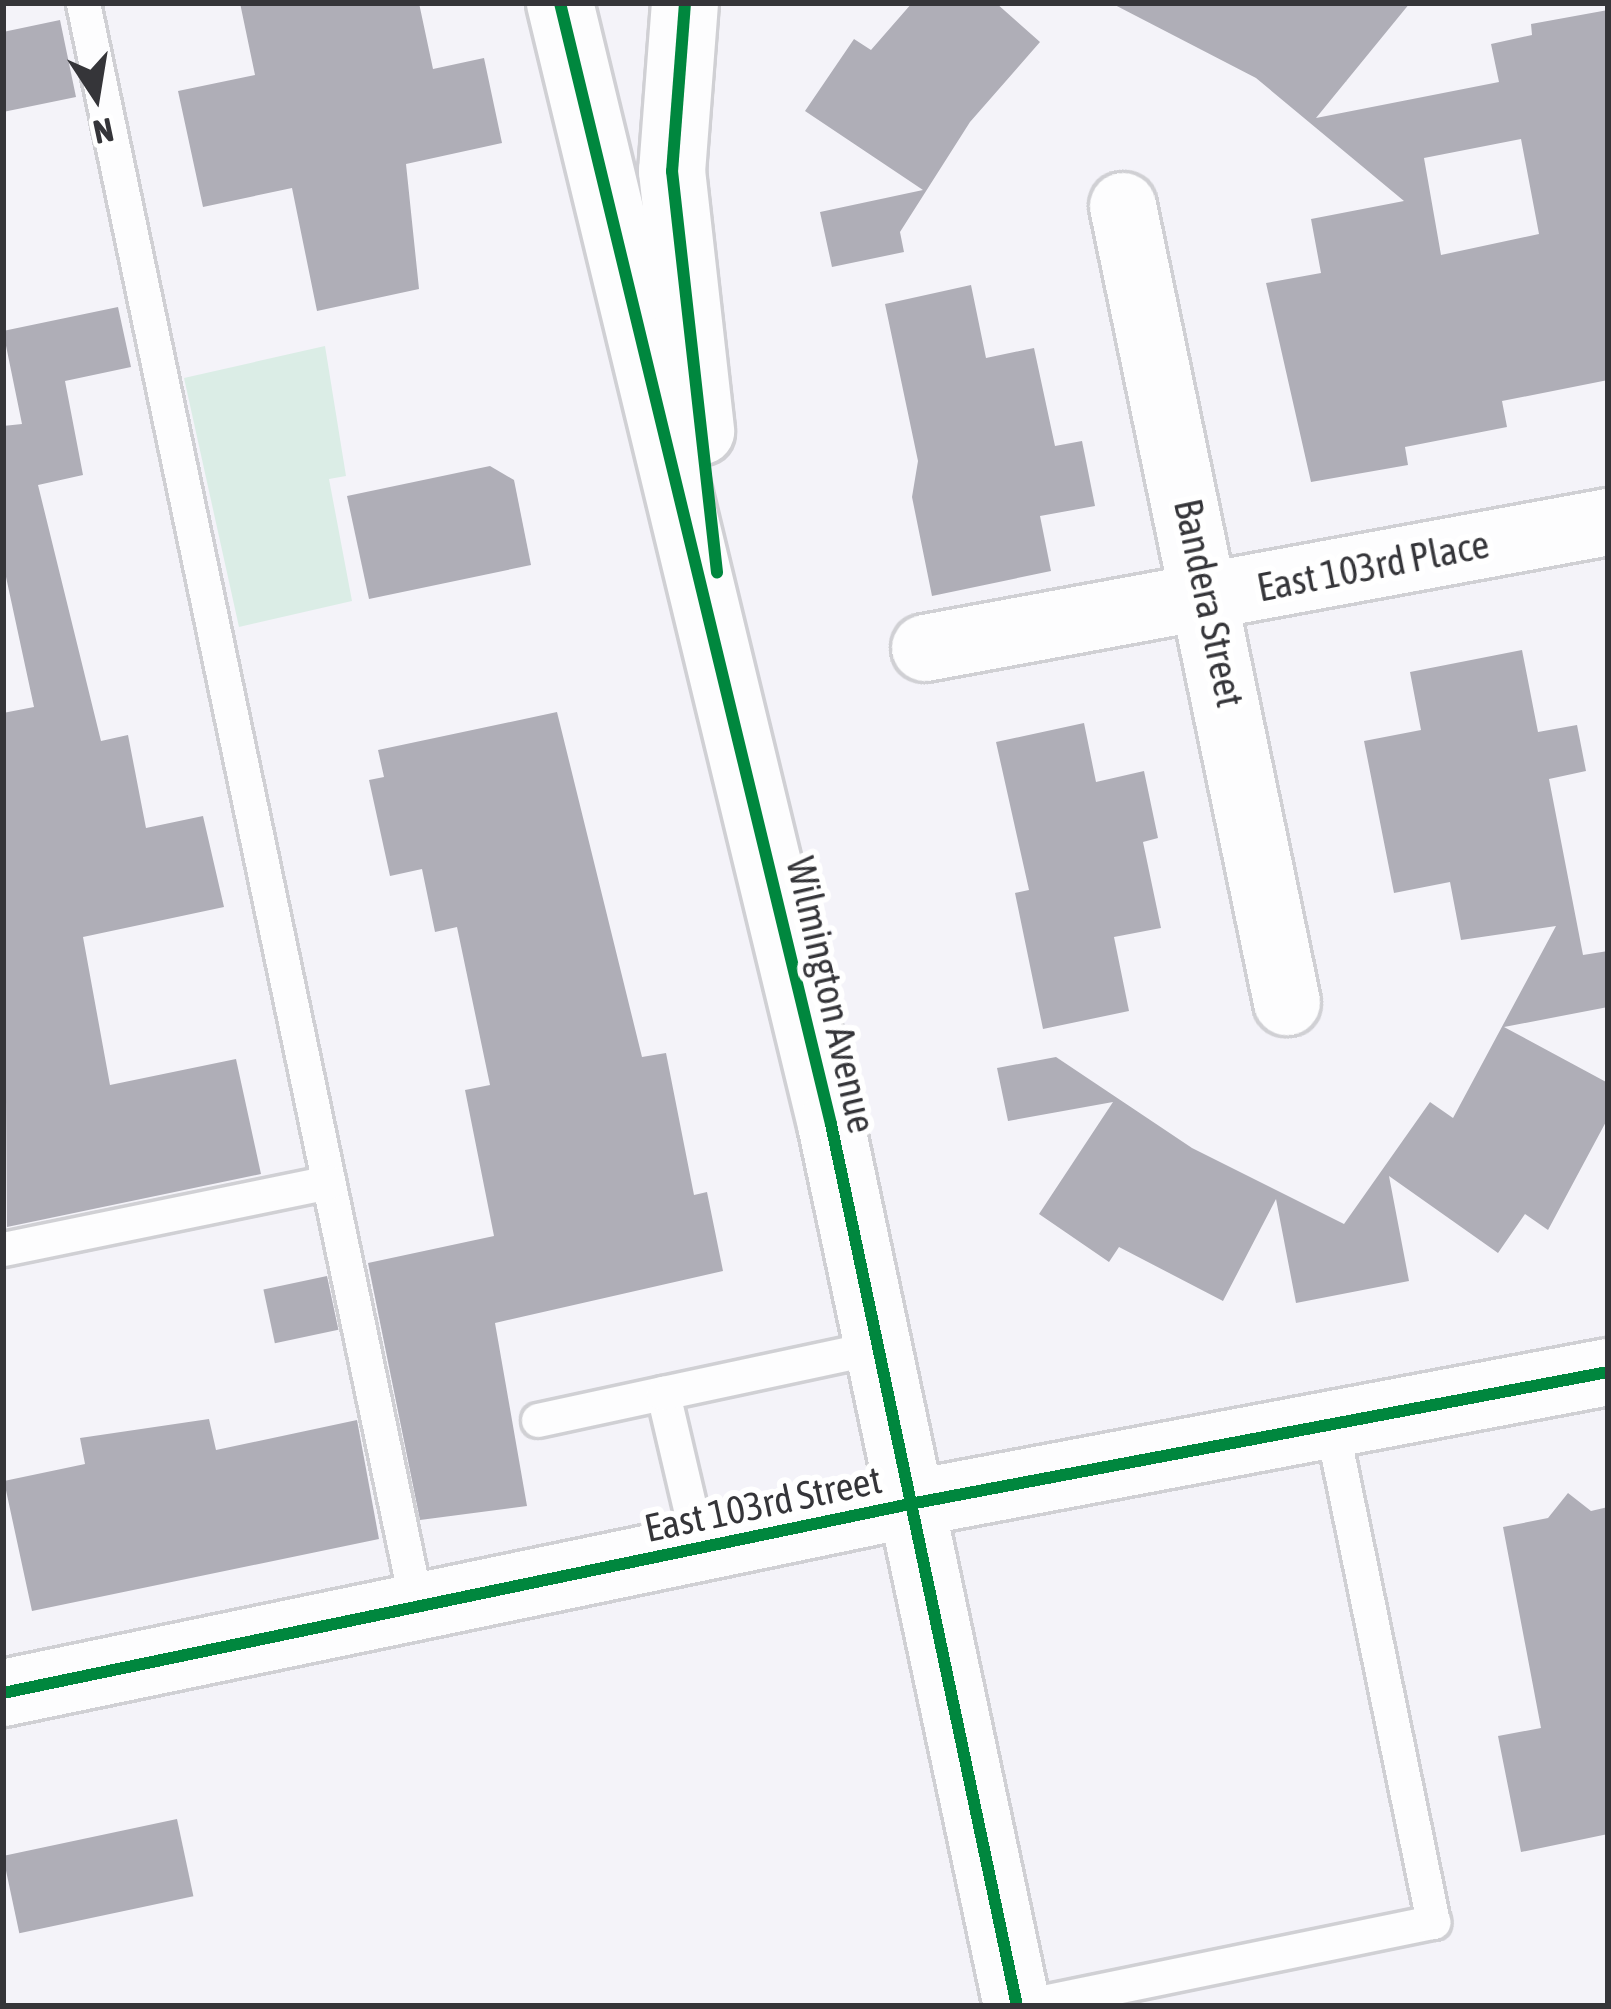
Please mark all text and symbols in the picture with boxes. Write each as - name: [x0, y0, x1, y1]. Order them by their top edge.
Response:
- north arrow: [36, 36, 156, 156]
- text: N: [90, 111, 117, 152]
- street label: Bandera Street: [1164, 495, 1254, 711]
- street label: East 103rd Place: [1253, 521, 1493, 611]
- street label: Wilmington Avenue: [777, 852, 885, 1138]
- street label: East 103rd Street: [640, 1456, 886, 1552]

